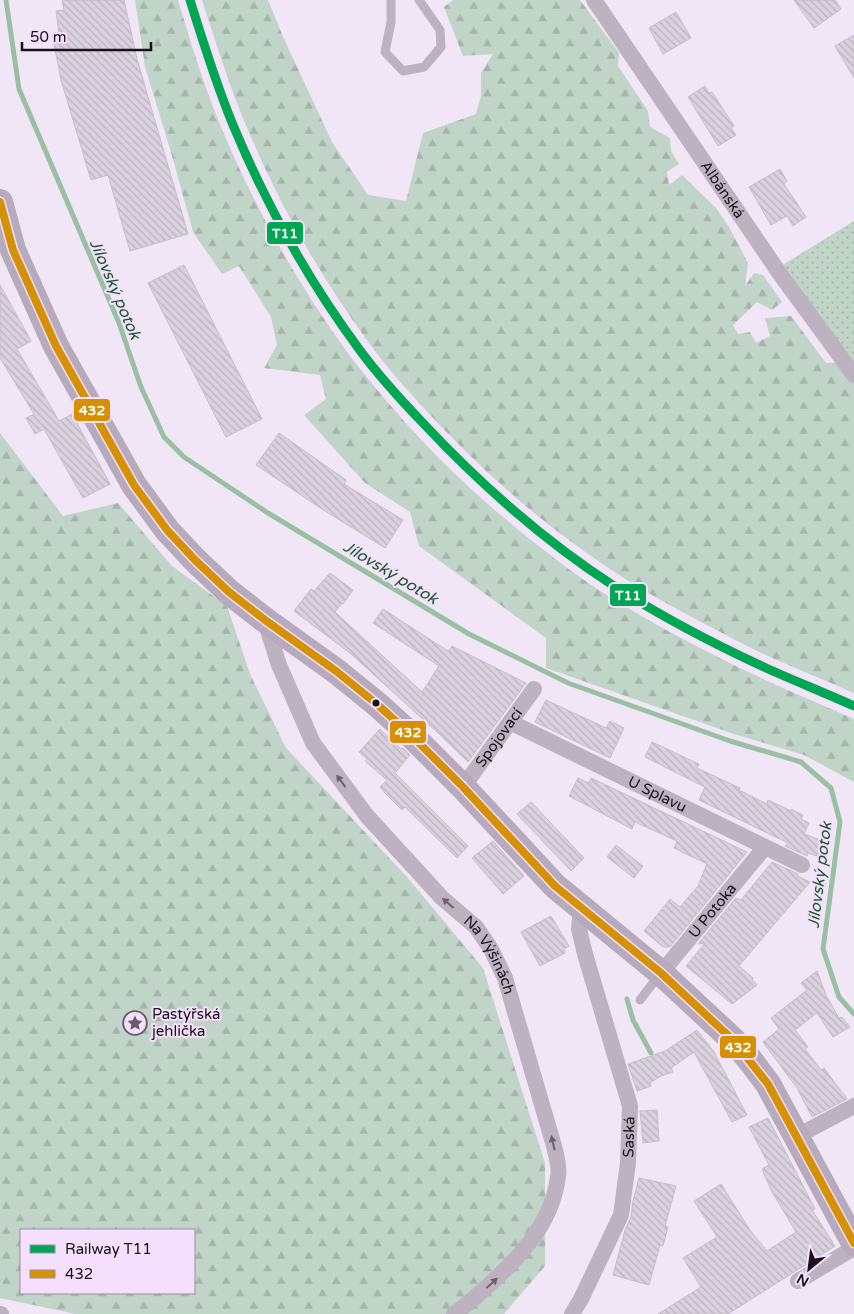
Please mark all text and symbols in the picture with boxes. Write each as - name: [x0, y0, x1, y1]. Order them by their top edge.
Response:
- scale bar: [22, 20, 151, 52]
- text: 50 m: [30, 28, 67, 46]
- street label: Albánská: [697, 157, 748, 222]
- line badge: T11: [266, 221, 304, 245]
- text: T11: [271, 225, 298, 242]
- water label: Jílovský potok: [85, 236, 146, 344]
- line badge: 432: [73, 398, 111, 422]
- text: 432: [79, 402, 105, 419]
- water label: Jílovský potok: [340, 537, 443, 610]
- line badge: T11: [609, 583, 647, 607]
- text: T11: [614, 587, 641, 604]
- unlabelled marker: [371, 698, 381, 708]
- street label: Spojovací: [471, 704, 526, 771]
- line badge: 432: [389, 720, 427, 744]
- text: 432: [395, 724, 421, 741]
- street label: U Splavu: [625, 772, 690, 816]
- one-way arrow: [336, 775, 347, 788]
- water label: Jílovský potok: [804, 820, 837, 929]
- street label: U Potoka: [685, 880, 740, 941]
- one-way arrow: [442, 898, 455, 909]
- street label: Na Výšinách: [460, 912, 518, 996]
- place label: Pastýřská jehlička: [151, 1005, 220, 1040]
- place icon: Pastýřská jehlička: [122, 1010, 148, 1036]
- line badge: 432: [719, 1035, 757, 1059]
- text: 432: [725, 1039, 751, 1056]
- street label: Saská: [619, 1116, 639, 1158]
- one-way arrow: [549, 1136, 557, 1151]
- legend: [20, 1229, 195, 1294]
- text: Railway T11: [65, 1240, 152, 1258]
- north arrow: [784, 1244, 834, 1294]
- text: 432: [65, 1265, 93, 1283]
- text: N: [794, 1270, 812, 1290]
- one-way arrow: [485, 1277, 497, 1289]

